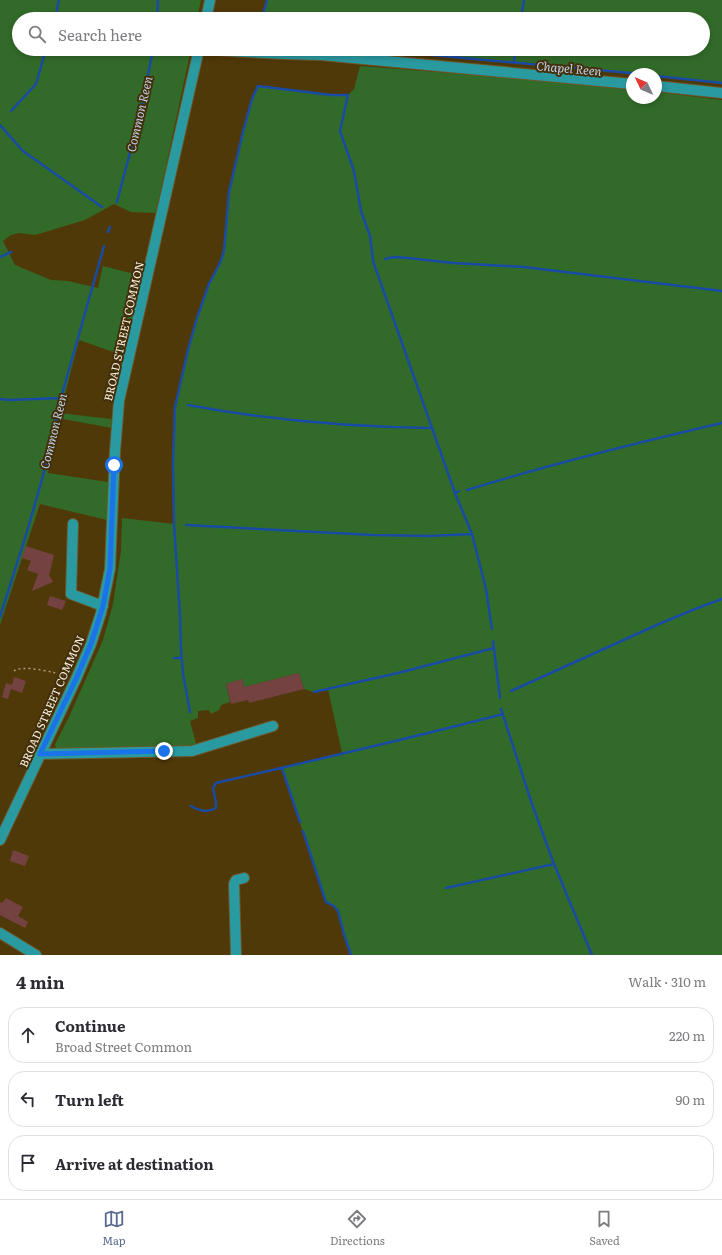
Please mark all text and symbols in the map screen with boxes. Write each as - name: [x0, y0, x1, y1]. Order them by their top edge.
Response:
- search box: [12, 12, 710, 56]
- icon: search: [26, 23, 48, 45]
- text: Search here: [58, 23, 142, 46]
- water label: Chapel Reen: [536, 56, 602, 80]
- north arrow: [626, 68, 662, 104]
- water label: Common Reen: [122, 74, 156, 154]
- street label: BROAD STREET COMMON: [99, 260, 147, 402]
- water label: Common Reen: [35, 391, 71, 471]
- route start: [105, 456, 123, 474]
- street label: BROAD STREET COMMON: [15, 632, 87, 770]
- route end: [155, 742, 173, 760]
- text: 4 min: [16, 969, 65, 994]
- text: Walk · 310 m: [628, 972, 706, 991]
- text: Continue: [55, 1014, 125, 1037]
- icon: ahead: [17, 1024, 39, 1046]
- text: 220 m: [669, 1026, 705, 1045]
- text: Broad Street Common: [55, 1037, 192, 1056]
- icon: left: [17, 1088, 39, 1110]
- text: Turn left: [55, 1088, 124, 1111]
- text: 90 m: [675, 1090, 705, 1109]
- icon: arrive: [17, 1152, 39, 1174]
- text: Arrive at destination: [55, 1152, 214, 1175]
- tab: Map: [102, 1208, 126, 1248]
- tab: Directions: [330, 1208, 385, 1248]
- tab: Saved: [589, 1208, 620, 1248]

